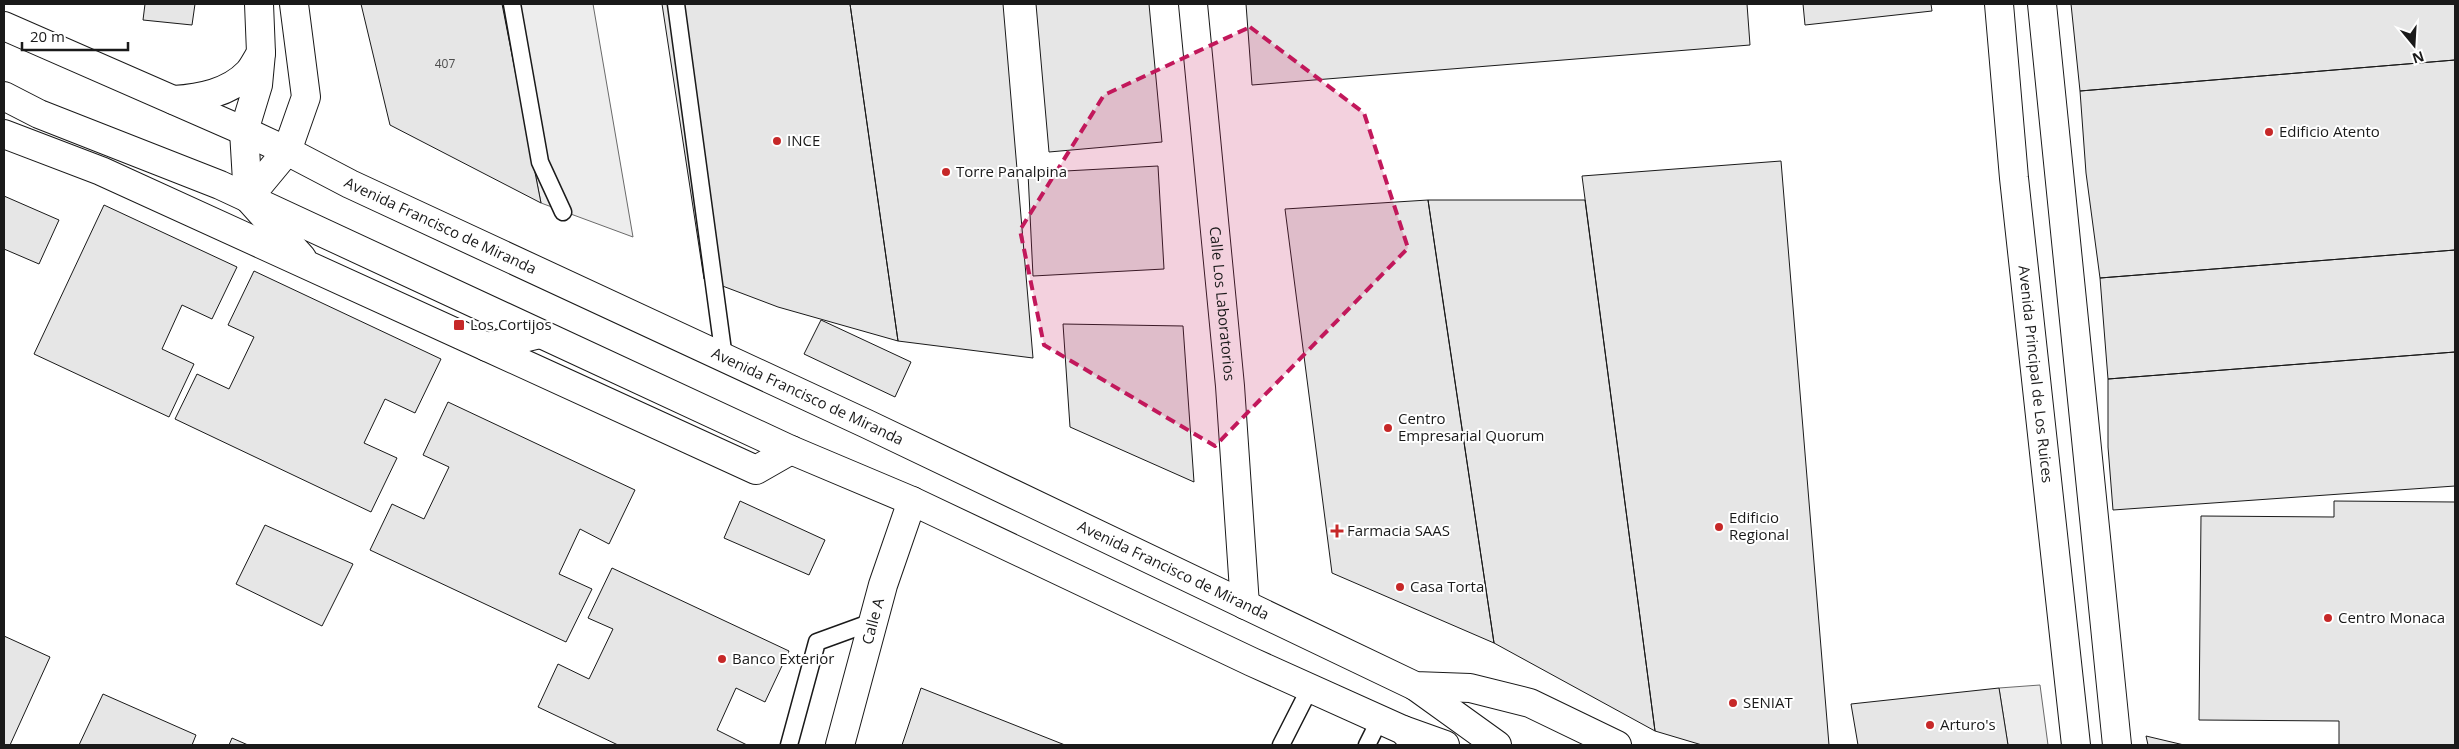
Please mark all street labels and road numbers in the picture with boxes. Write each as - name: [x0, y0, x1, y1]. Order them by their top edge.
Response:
- street label: Avenida Francisco de Miranda: [341, 172, 540, 278]
- street label: Calle Los Laboratorios: [1206, 225, 1240, 382]
- street label: Avenida Principal de Los Ruices: [2015, 264, 2058, 484]
- street label: Avenida Francisco de Miranda: [709, 342, 907, 449]
- street label: Avenida Francisco de Miranda: [1075, 515, 1273, 624]
- street label: Calle A: [856, 595, 888, 647]

